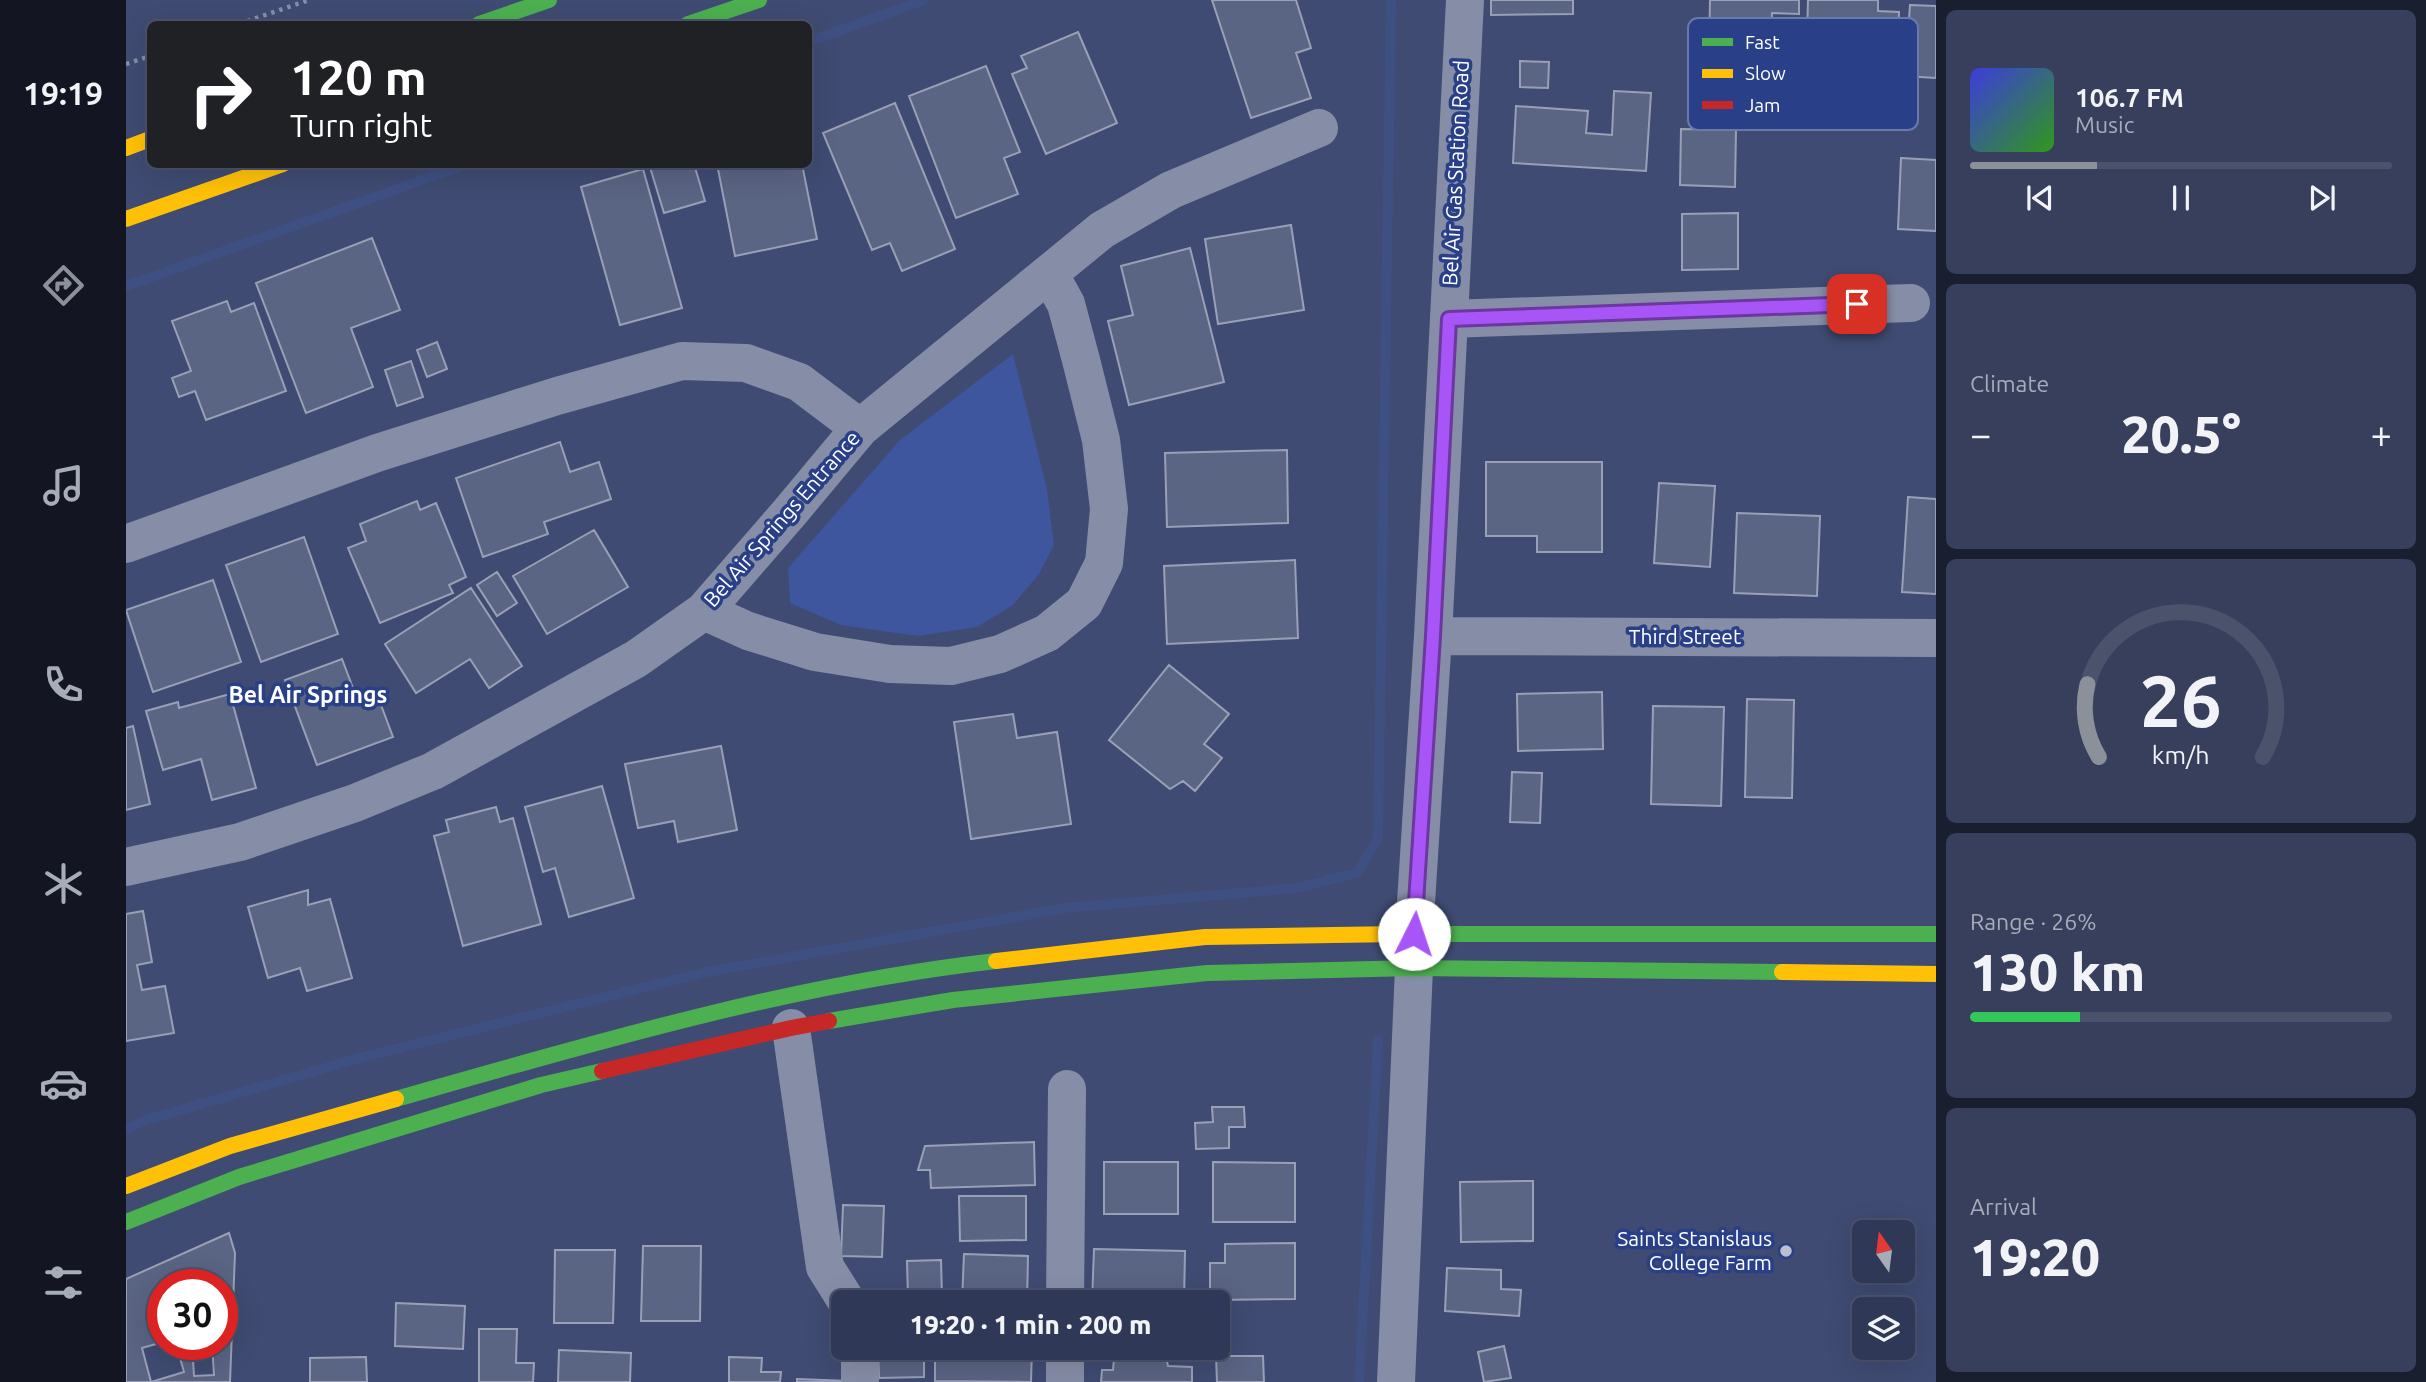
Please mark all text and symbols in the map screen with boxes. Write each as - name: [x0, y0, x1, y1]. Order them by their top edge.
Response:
- legend: [1688, 18, 1918, 130]
- text: Fast: [1745, 31, 1780, 53]
- icon: right: [175, 49, 266, 140]
- text: 120 m: [290, 49, 427, 104]
- street label: Bel Air Gas Station Road: [1437, 59, 1473, 287]
- text: Slow: [1745, 62, 1786, 84]
- text: 19:19: [23, 75, 103, 111]
- text: 106.7 FM: [2075, 83, 2184, 112]
- text: Jam: [1745, 94, 1781, 116]
- text: Turn right: [290, 107, 432, 143]
- text: Music: [2075, 112, 2134, 137]
- icon: previous: [2021, 179, 2059, 217]
- icon: pause: [2162, 179, 2200, 217]
- icon: next: [2303, 179, 2341, 217]
- icon: directions: [39, 261, 88, 310]
- pin: [1827, 274, 1887, 334]
- icon: arrive: [1838, 285, 1876, 323]
- text: Climate: [1970, 371, 2049, 396]
- text: 20.5°: [2121, 405, 2241, 463]
- text: −: [1970, 413, 1991, 455]
- text: +: [2371, 413, 2392, 455]
- street label: Bel Air Springs Entrance: [698, 426, 864, 611]
- icon: music: [39, 461, 88, 510]
- street label: Third Street: [1629, 624, 1741, 648]
- text: 26: [2140, 659, 2222, 741]
- icon: phone: [39, 660, 88, 709]
- district label: Bel Air Springs: [229, 682, 387, 707]
- text: km/h: [2152, 741, 2210, 769]
- icon: climate: [39, 859, 88, 908]
- position arrow: [1377, 897, 1451, 971]
- text: Range · 26%: [1970, 909, 2097, 934]
- text: 130 km: [1970, 943, 2145, 1001]
- icon: car: [39, 1059, 88, 1108]
- text: Arrival: [1970, 1194, 2037, 1219]
- north arrow: [1852, 1220, 1914, 1283]
- map controls: [1852, 1220, 1915, 1360]
- place label: Saints Stanislaus College Farm: [1617, 1226, 1772, 1274]
- text: 19:20: [1970, 1228, 2100, 1286]
- marker: Saints Stanislaus College Farm: [1778, 1243, 1794, 1259]
- icon: filters: [39, 1258, 88, 1307]
- speed limit sign: 30: [147, 1269, 238, 1360]
- button: layers: [1852, 1297, 1915, 1360]
- text: 19:20 · 1 min · 200 m: [910, 1310, 1151, 1339]

